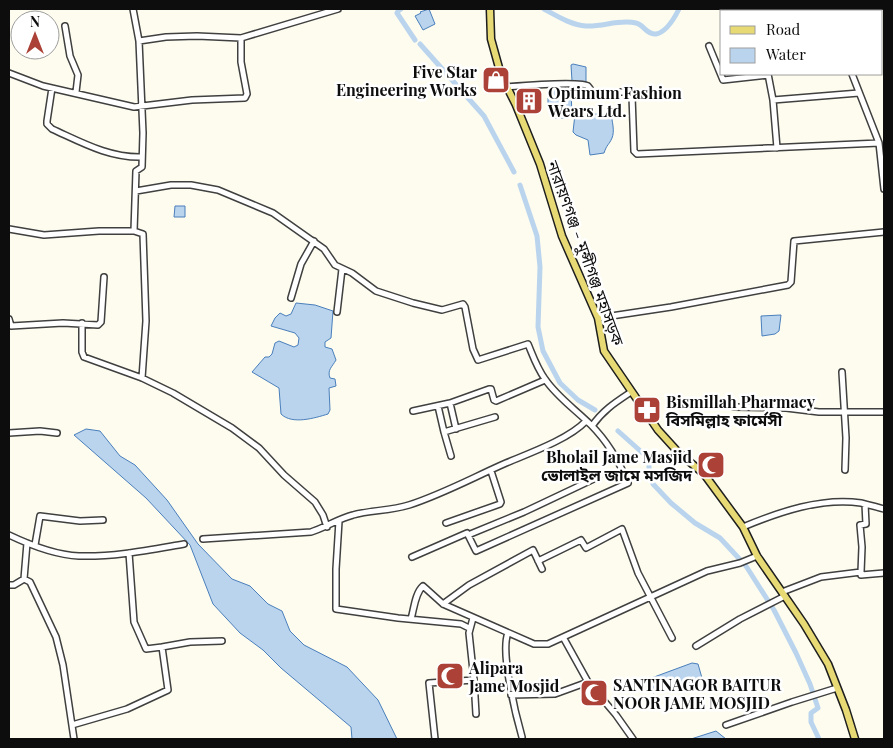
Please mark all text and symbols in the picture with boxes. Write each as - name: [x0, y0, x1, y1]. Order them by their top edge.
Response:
- north arrow: [10, 10, 60, 60]
- legend: [720, 10, 883, 75]
- text: N: [30, 12, 40, 31]
- text: Road: [766, 19, 800, 39]
- text: Water: [765, 44, 806, 64]
- place label: Five Star Engineering Works: [336, 61, 478, 100]
- shop icon: Five Star Engineering Works: [481, 65, 511, 95]
- place label: Optimum Fashion Wears Ltd.: [547, 82, 682, 121]
- building icon: Optimum Fashion Wears Ltd.: [514, 86, 544, 116]
- street label: নারায়ণগঞ্জ - মুন্সীগঞ্জ মহাসড়ক: [542, 157, 630, 349]
- place label: Bismillah Pharmacy বিসমিল্লাহ ফার্মেসী: [665, 391, 816, 430]
- pharmacy icon: Bismillah Pharmacy বিসমিল্লাহ ফার্মেসী: [632, 395, 662, 425]
- place label: Bholail Jame Masjid ভোলাইল জামে মসজিদ: [541, 446, 693, 485]
- mosque icon: Bholail Jame Masjid ভোলাইল জামে মসজিদ: [696, 450, 726, 480]
- place label: Alipara Jame Mosjid: [468, 657, 560, 696]
- mosque icon: Alipara Jame Mosjid: [435, 661, 465, 691]
- place label: SANTINAGOR BAITUR NOOR JAME MOSJID: [613, 674, 782, 713]
- mosque icon: SANTINAGOR BAITUR NOOR JAME MOSJID: [579, 678, 609, 708]

